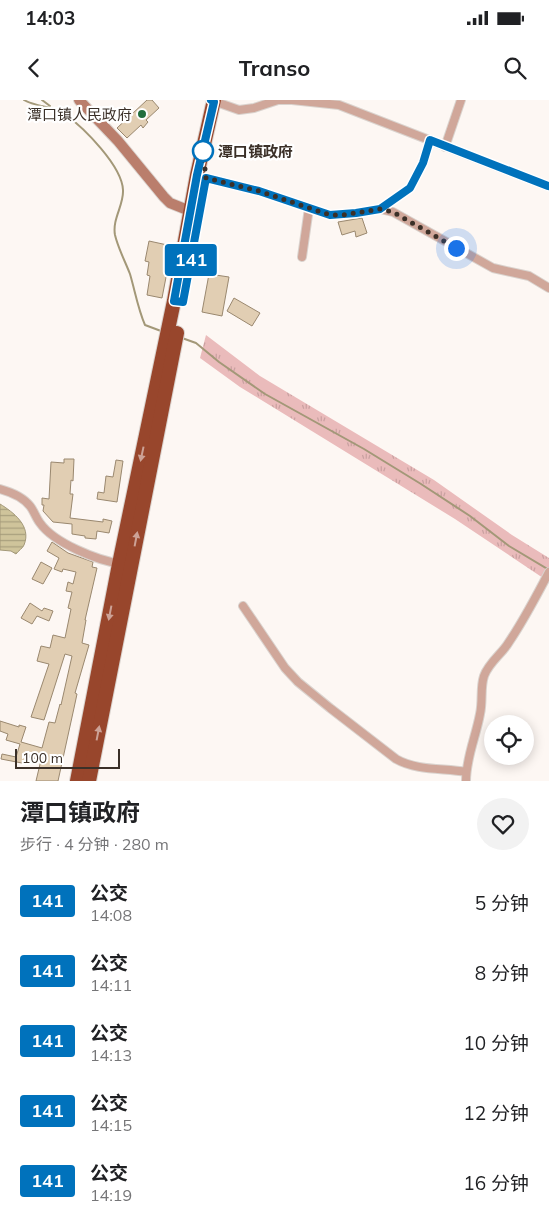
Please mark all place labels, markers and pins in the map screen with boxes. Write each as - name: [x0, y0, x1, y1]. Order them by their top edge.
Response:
- place label: 潭口镇人民政府: [27, 105, 132, 124]
- marker: 潭口镇人民政府: [136, 108, 148, 120]
- marker: 潭口镇政府: [192, 140, 214, 162]
- place label: 潭口镇政府: [218, 142, 293, 161]

